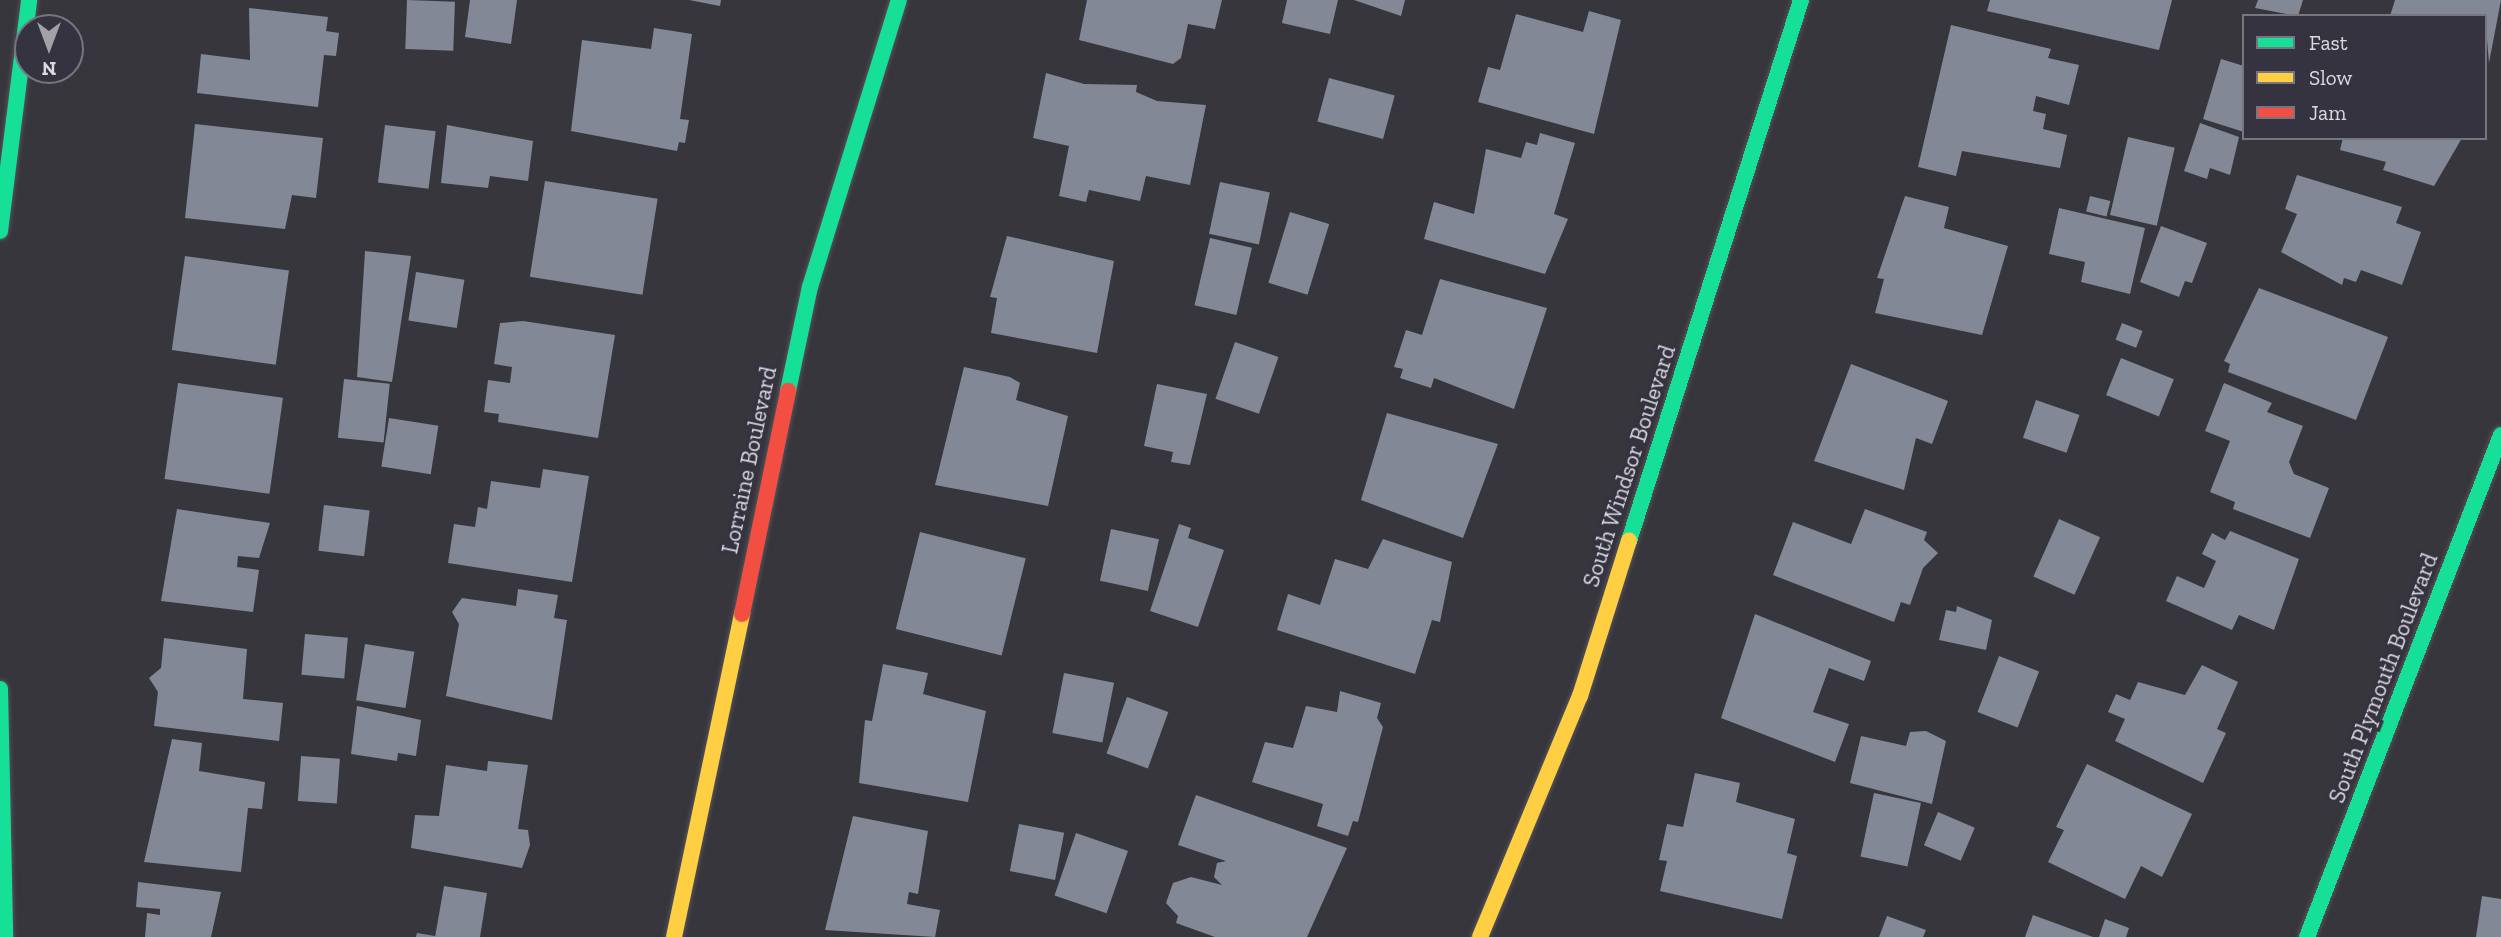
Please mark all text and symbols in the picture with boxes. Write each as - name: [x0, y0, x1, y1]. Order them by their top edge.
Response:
- north arrow: [14, 14, 84, 84]
- legend: [2242, 14, 2487, 140]
- text: Fast: [2309, 30, 2348, 55]
- text: N: [42, 57, 56, 80]
- text: Slow: [2309, 65, 2352, 90]
- text: Jam: [2309, 100, 2346, 125]
- street label: South Windsor Boulevard: [1577, 341, 1681, 591]
- street label: Lorraine Boulevard: [716, 364, 782, 556]
- street label: South Plymouth Boulevard: [2322, 549, 2444, 807]

